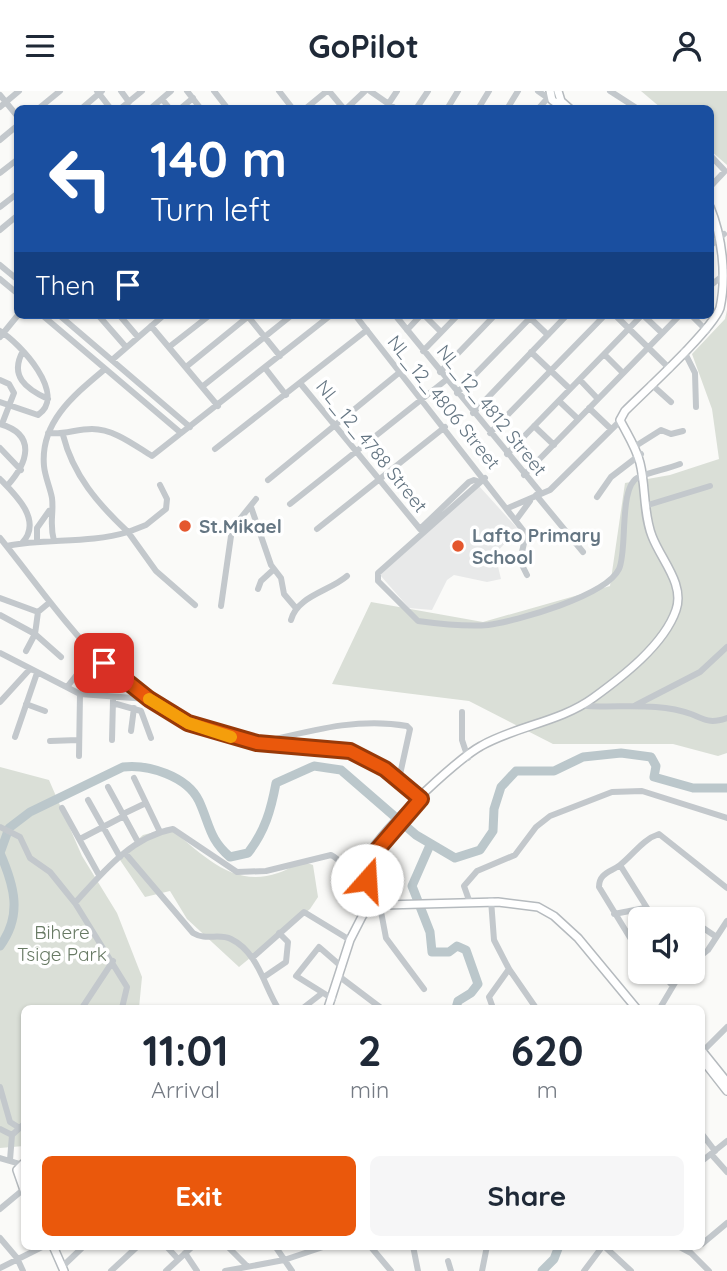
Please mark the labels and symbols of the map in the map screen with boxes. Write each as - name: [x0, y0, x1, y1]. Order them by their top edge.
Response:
- street label: NL_12_4806 Street: [383, 330, 505, 474]
- street label: NL_12_4812 Street: [432, 340, 552, 480]
- street label: NL_12_4788 Street: [311, 375, 433, 517]
- place label: St.Mikael: [199, 514, 282, 538]
- marker: St.Mikael: [177, 518, 193, 534]
- place label: Lafto Primary School: [472, 523, 601, 569]
- marker: Lafto Primary School: [450, 538, 466, 554]
- pin: [74, 633, 134, 693]
- position arrow: [330, 843, 404, 917]
- park label: Bihere Tsige Park: [17, 920, 107, 966]

